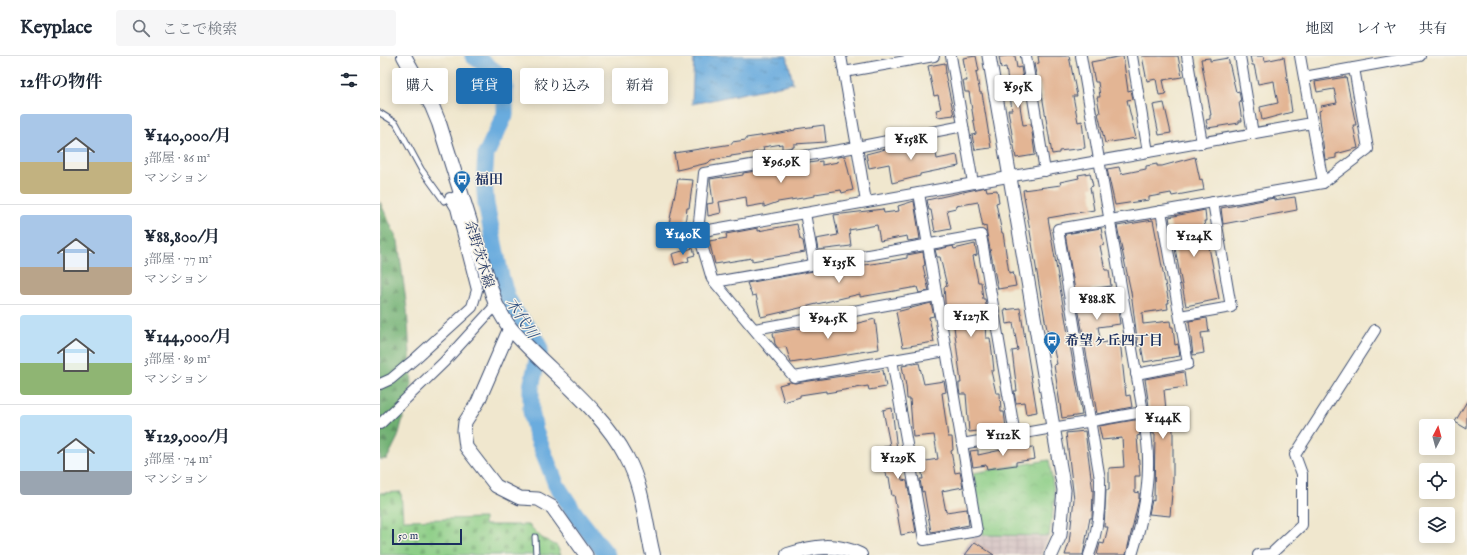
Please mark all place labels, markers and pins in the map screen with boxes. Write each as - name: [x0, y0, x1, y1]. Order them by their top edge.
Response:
- pin: ¥95K: [994, 75, 1042, 109]
- pin: ¥158K: [883, 127, 939, 161]
- pin: ¥96.9K: [748, 150, 814, 184]
- bus stop icon: 福田: [452, 169, 472, 194]
- place label: 福田: [475, 171, 503, 189]
- pin: ¥140K: [655, 222, 711, 256]
- pin: ¥124K: [1166, 224, 1222, 258]
- pin: ¥135K: [811, 250, 867, 284]
- pin: ¥88.8K: [1064, 287, 1130, 321]
- pin: ¥127K: [943, 304, 999, 338]
- pin: ¥94.5K: [795, 306, 861, 340]
- bus stop icon: 希望ヶ丘四丁目: [1042, 330, 1062, 355]
- place label: 希望ヶ丘四丁目: [1065, 332, 1163, 350]
- pin: ¥144K: [1135, 406, 1191, 440]
- pin: ¥112K: [975, 423, 1031, 457]
- pin: ¥129K: [870, 446, 926, 480]

